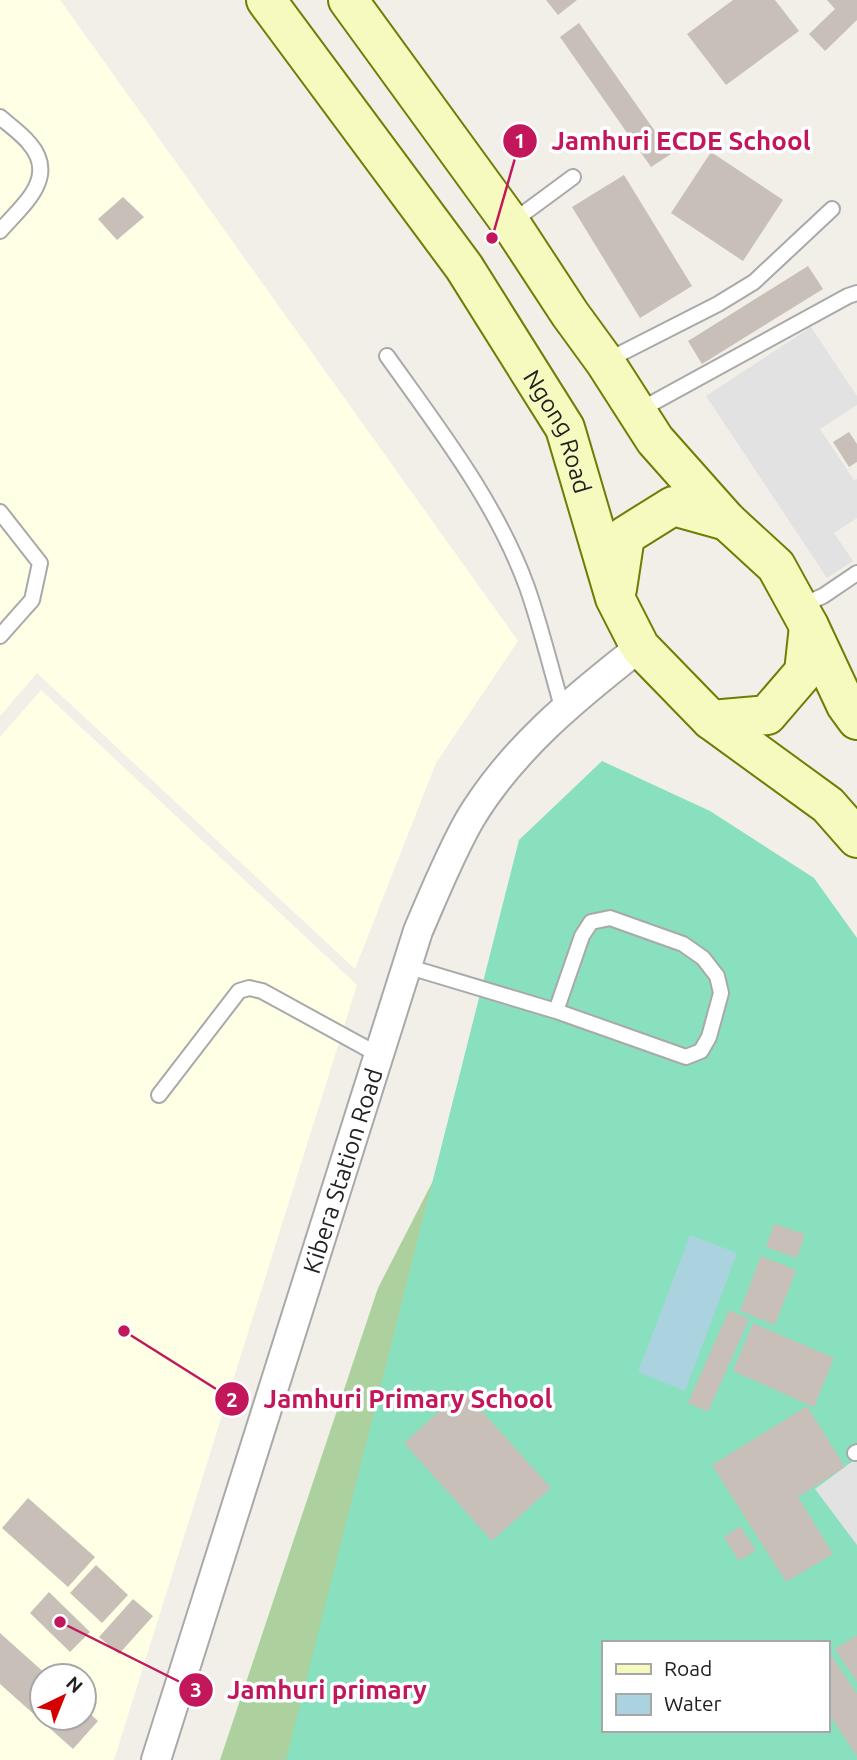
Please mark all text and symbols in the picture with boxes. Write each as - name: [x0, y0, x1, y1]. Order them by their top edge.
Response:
- callout: Jamhuri ECDE School: [502, 117, 824, 164]
- text: Jamhuri ECDE School: [551, 126, 811, 155]
- text: 1: [514, 128, 526, 152]
- street label: Ngong Road: [518, 365, 597, 496]
- street label: Kibera Station Road: [297, 1065, 387, 1277]
- callout: Jamhuri Primary School: [214, 1376, 566, 1423]
- text: Jamhuri Primary School: [264, 1384, 553, 1413]
- text: 2: [226, 1387, 238, 1411]
- legend: [602, 1641, 829, 1732]
- text: Road: [664, 1656, 712, 1680]
- north arrow: [28, 1662, 98, 1732]
- callout: Jamhuri primary: [178, 1666, 441, 1713]
- text: N: [62, 1672, 87, 1697]
- text: Jamhuri primary: [227, 1675, 427, 1704]
- text: 3: [190, 1677, 202, 1701]
- text: Water: [664, 1691, 722, 1715]

